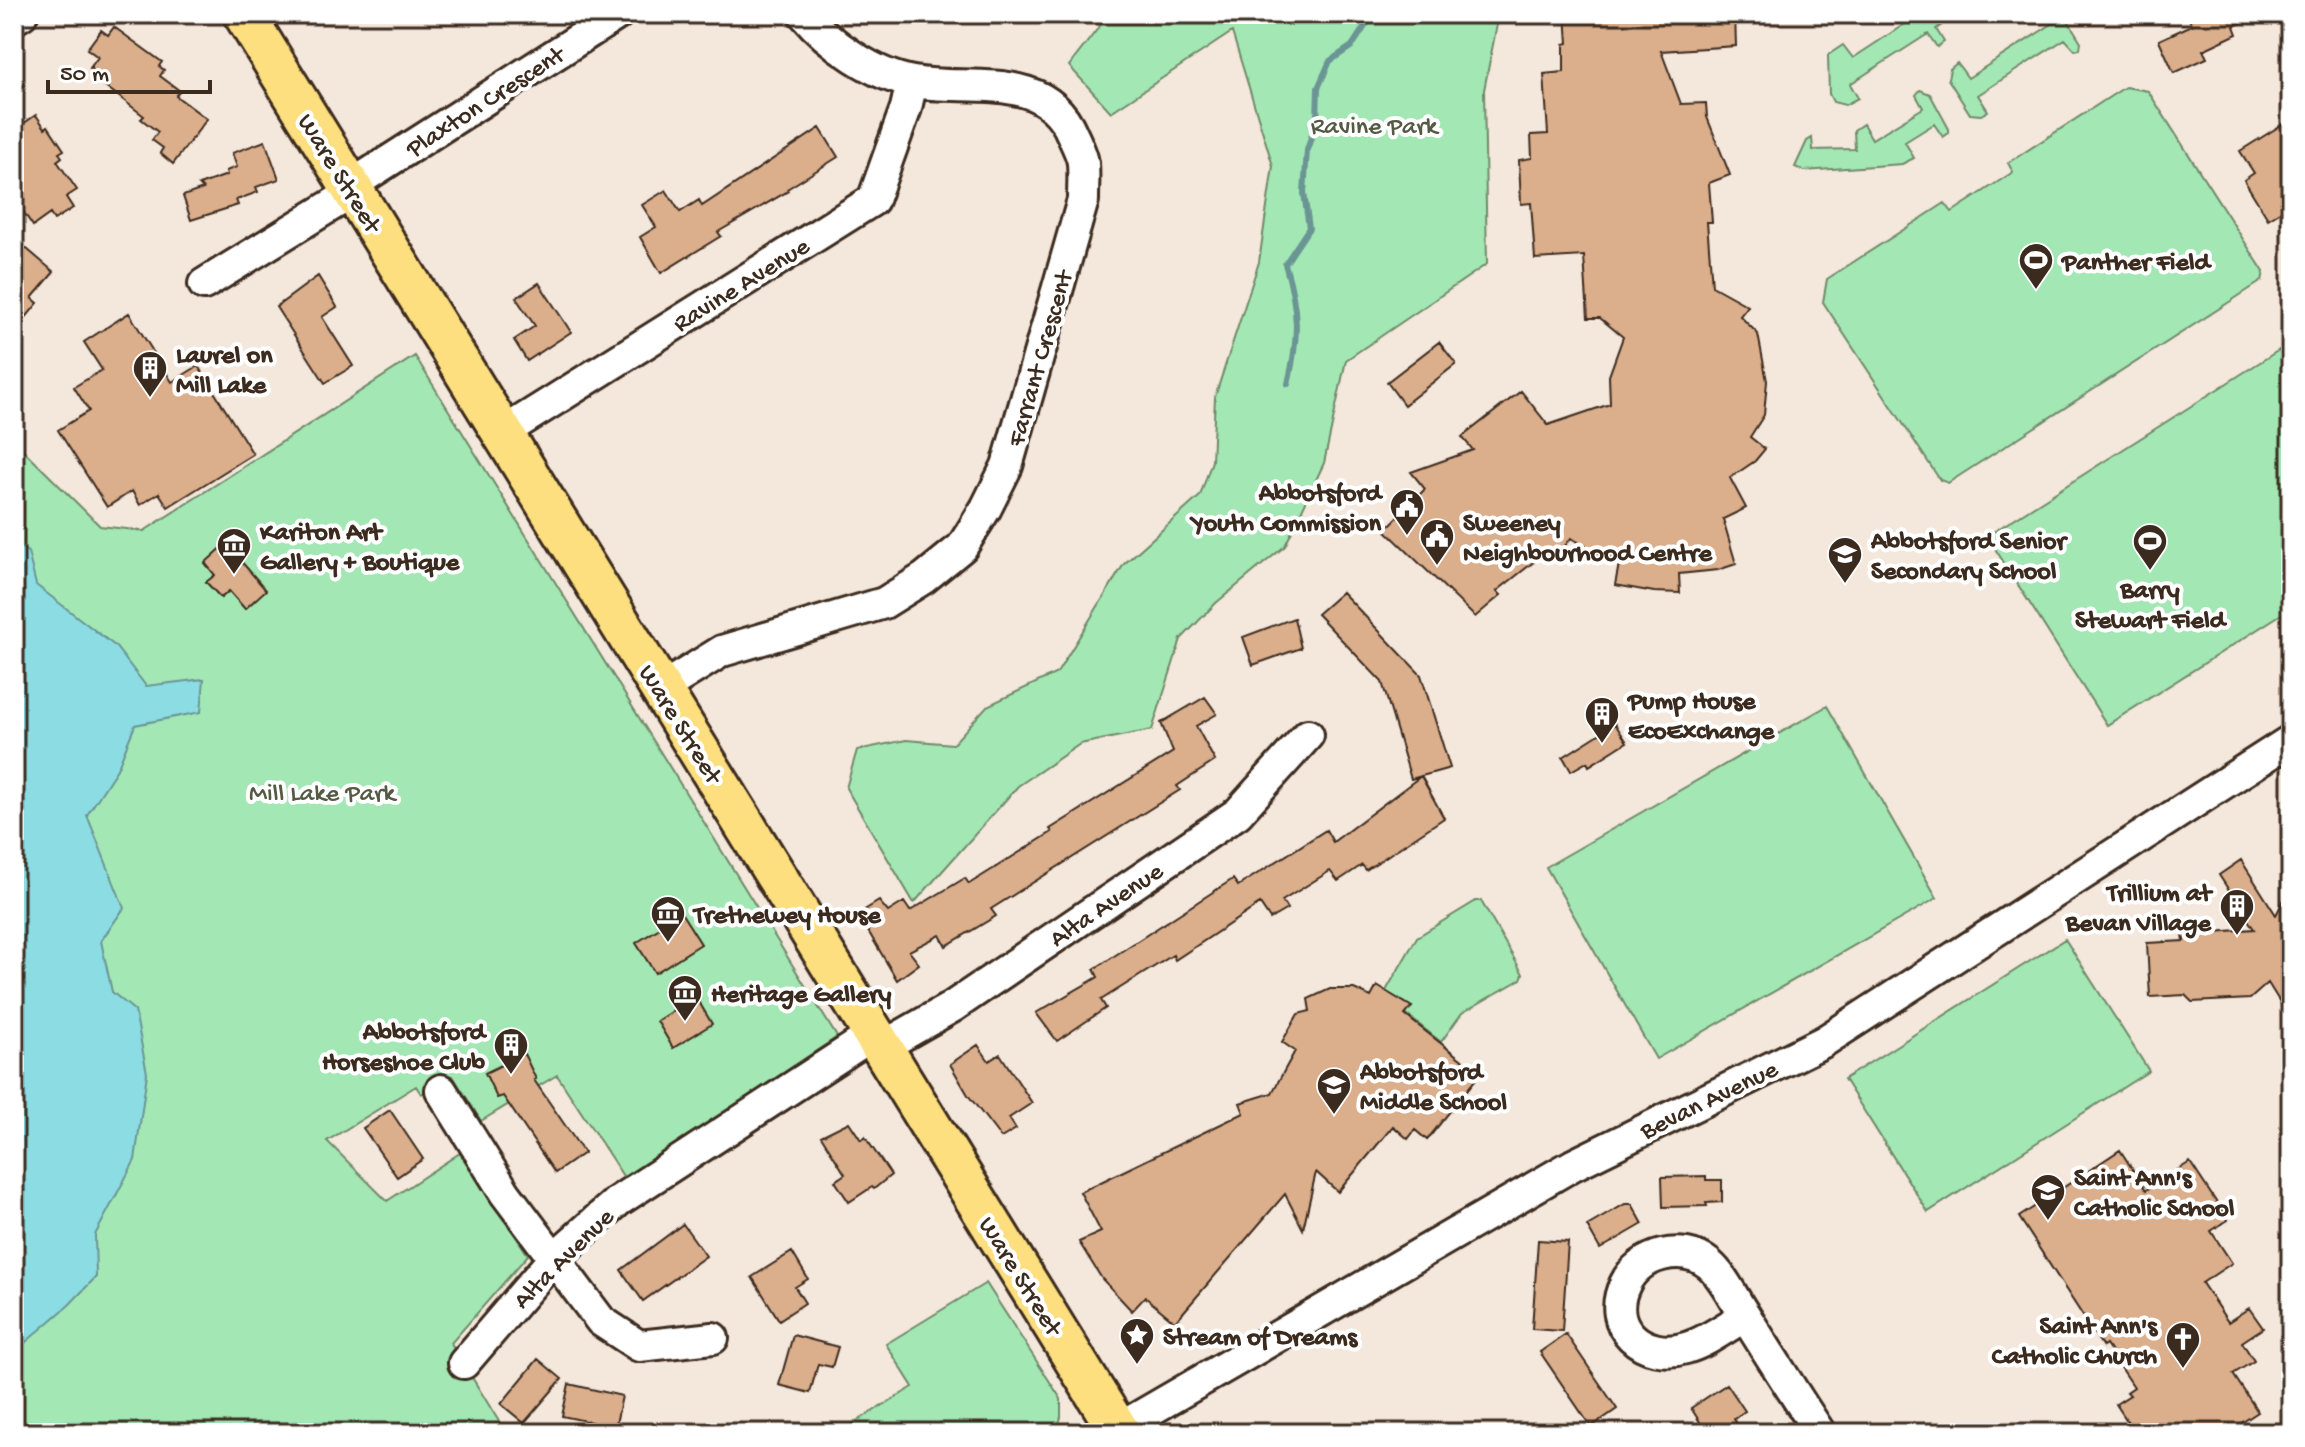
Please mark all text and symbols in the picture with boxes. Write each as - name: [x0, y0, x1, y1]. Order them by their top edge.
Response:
- street label: Plaxton Crescent: [401, 40, 573, 167]
- scale bar: [48, 44, 210, 94]
- text: 50 m: [60, 61, 109, 90]
- street label: Ware Street: [288, 109, 387, 242]
- park label: Ravine Park: [1311, 113, 1440, 144]
- street label: Ravine Avenue: [668, 232, 817, 341]
- sports icon: Panther Field: [2017, 241, 2055, 291]
- place label: Panther Field: [2060, 249, 2213, 280]
- street label: Farrant Crescent: [1002, 266, 1083, 452]
- place label: Laurel on Mill Lake: [176, 342, 273, 403]
- building icon: Laurel on Mill Lake: [131, 349, 169, 399]
- place label: Abbotsford Youth Commission: [1189, 480, 1384, 541]
- public building icon: Abbotsford Youth Commission: [1388, 487, 1426, 537]
- place label: Sweeney Neighbourhood Centre: [1463, 510, 1713, 571]
- public building icon: Sweeney Neighbourhood Centre: [1418, 517, 1456, 567]
- place label: Kariton Art Gallery + Boutique: [259, 519, 461, 580]
- sports icon: Barry Stewart Field: [2131, 522, 2169, 572]
- museum icon: Kariton Art Gallery + Boutique: [215, 526, 253, 576]
- place label: Abbotsford Senior Secondary School: [1870, 528, 2068, 589]
- school or university icon: Abbotsford Senior Secondary School: [1826, 535, 1864, 585]
- place label: Barry Stewart Field: [2075, 577, 2228, 638]
- street label: Ware Street: [629, 660, 728, 793]
- place label: Pump House EcoExchange: [1626, 688, 1776, 749]
- building icon: Pump House EcoExchange: [1583, 695, 1621, 745]
- park label: Mill Lake Park: [249, 780, 397, 811]
- street label: Alta Avenue: [1045, 857, 1171, 956]
- place label: Trillium at Bevan Village: [2065, 880, 2213, 941]
- building icon: Trillium at Bevan Village: [2218, 887, 2256, 937]
- museum icon: Trethewey House: [649, 894, 687, 944]
- place label: Trethewey House: [692, 902, 882, 933]
- museum icon: Heritage Gallery: [666, 973, 704, 1023]
- place label: Heritage Gallery: [711, 981, 891, 1012]
- place label: Abbotsford Horseshoe Club: [322, 1019, 488, 1080]
- building icon: Abbotsford Horseshoe Club: [492, 1026, 530, 1076]
- street label: Bevan Avenue: [1635, 1055, 1784, 1149]
- place label: Abbotsford Middle School: [1359, 1059, 1507, 1120]
- school or university icon: Abbotsford Middle School: [1315, 1066, 1353, 1116]
- place label: Saint Ann's Catholic School: [2074, 1165, 2235, 1226]
- school or university icon: Saint Ann's Catholic School: [2029, 1172, 2067, 1222]
- street label: Alta Avenue: [508, 1203, 623, 1317]
- street label: Ware Street: [969, 1212, 1068, 1345]
- place label: Saint Ann's Catholic Church: [1992, 1313, 2158, 1374]
- place icon: Stream of Dreams: [1118, 1316, 1156, 1366]
- church icon: Saint Ann's Catholic Church: [2164, 1320, 2202, 1370]
- place label: Stream of Dreams: [1163, 1324, 1358, 1355]

